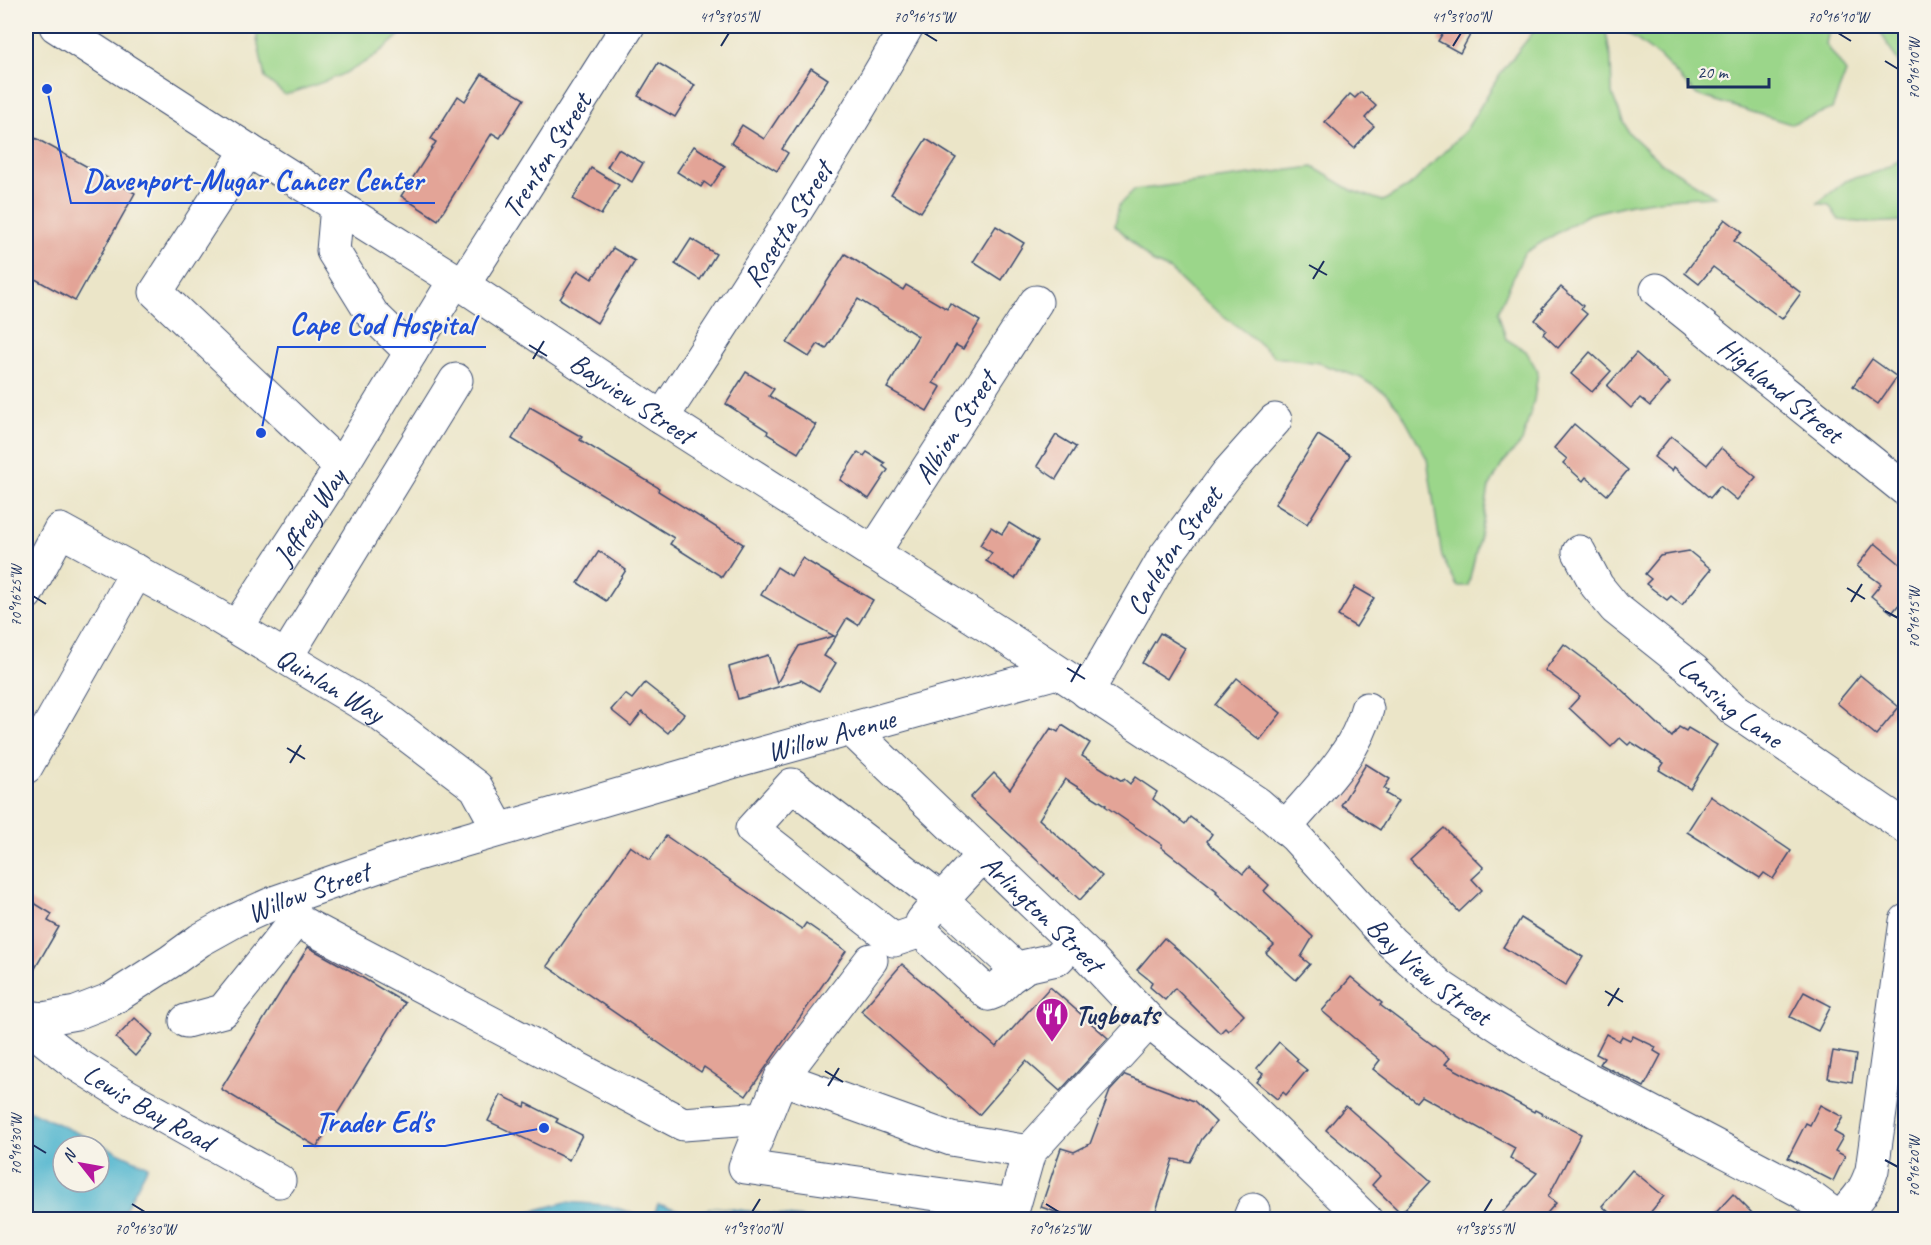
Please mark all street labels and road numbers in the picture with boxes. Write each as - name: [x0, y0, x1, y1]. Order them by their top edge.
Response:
- street label: Trenton Street: [493, 84, 600, 224]
- street label: Rosetta Street: [735, 152, 842, 293]
- street label: Highland Street: [1711, 329, 1853, 453]
- street label: Bayview Street: [563, 345, 704, 454]
- street label: Albion Street: [906, 362, 1006, 490]
- street label: Jeffrey Way: [264, 460, 355, 573]
- street label: Carleton Street: [1118, 477, 1231, 621]
- street label: Quinlan Way: [270, 639, 392, 732]
- street label: Lansing Lane: [1671, 648, 1791, 757]
- street label: Willow Avenue: [763, 700, 901, 769]
- street label: Arlington Street: [974, 847, 1114, 983]
- street label: Willow Street: [241, 852, 378, 931]
- street label: Bay View Street: [1359, 910, 1500, 1035]
- street label: Lewis Bay Road: [77, 1056, 223, 1161]

